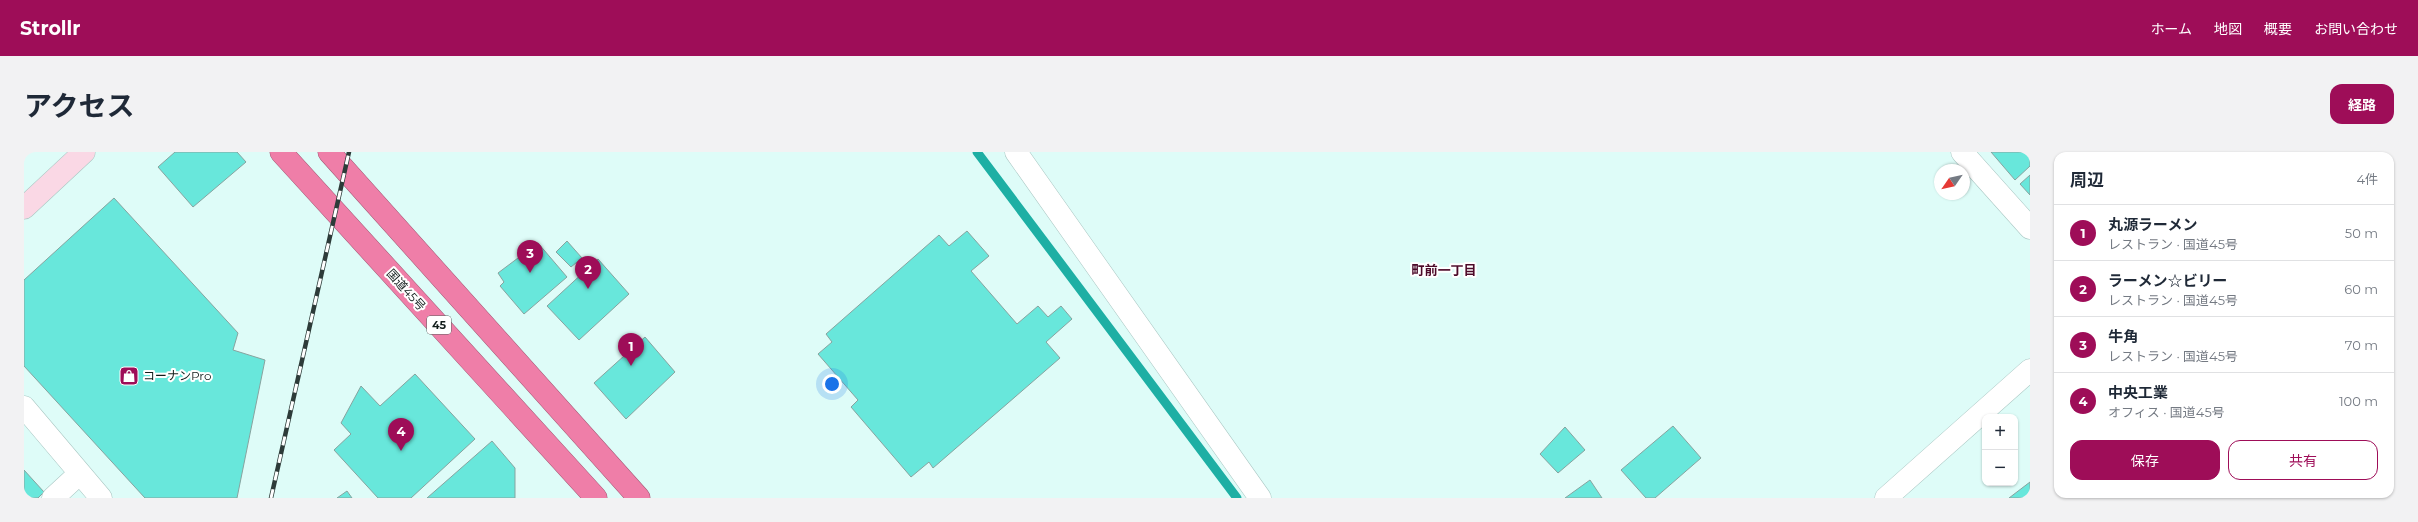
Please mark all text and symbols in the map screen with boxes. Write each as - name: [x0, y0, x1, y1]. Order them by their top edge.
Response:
- text: Strollr: [20, 17, 81, 40]
- text: ホーム: [2150, 20, 2192, 38]
- text: 地図: [2214, 20, 2242, 38]
- text: 概要: [2264, 20, 2292, 38]
- text: お問い合わせ: [2314, 20, 2398, 38]
- button: 経路: [2330, 84, 2394, 124]
- text: アクセス: [24, 89, 135, 123]
- north arrow: [1934, 164, 1970, 200]
- text: 周辺: [2070, 170, 2104, 190]
- text: 4件: [2356, 171, 2378, 187]
- text: 丸源ラーメン: [2108, 215, 2197, 234]
- text: 1: [2080, 225, 2086, 241]
- text: 50 m: [2345, 225, 2378, 241]
- text: レストラン · 国道45号: [2108, 236, 2238, 252]
- pin: 3: [517, 240, 543, 273]
- pin: 2: [575, 256, 601, 289]
- district label: 町前一丁目: [1411, 262, 1477, 278]
- street label: 国道45号: [384, 266, 429, 314]
- text: ラーメン☆ビリー: [2108, 271, 2227, 290]
- text: 2: [2079, 281, 2087, 297]
- text: 60 m: [2344, 281, 2378, 297]
- text: レストラン · 国道45号: [2108, 292, 2238, 308]
- road number: 45: [427, 316, 451, 334]
- text: 牛角: [2108, 327, 2138, 346]
- pin: 1: [618, 333, 644, 366]
- text: 3: [2079, 337, 2087, 353]
- text: 70 m: [2345, 337, 2378, 353]
- text: レストラン · 国道45号: [2108, 348, 2238, 364]
- shop icon: コーナンPro: [118, 365, 140, 387]
- place label: コーナンPro: [143, 368, 212, 383]
- your location: [822, 374, 842, 394]
- text: 中央工業: [2108, 383, 2168, 402]
- text: 4: [2079, 393, 2087, 409]
- text: 100 m: [2339, 393, 2378, 409]
- text: オフィス · 国道45号: [2108, 404, 2225, 420]
- map controls: [1982, 414, 2018, 486]
- button: +: [1982, 414, 2018, 450]
- pin: 4: [388, 418, 414, 451]
- button: 保存: [2070, 440, 2220, 480]
- button: 共有: [2228, 440, 2378, 480]
- button: −: [1982, 450, 2018, 486]

